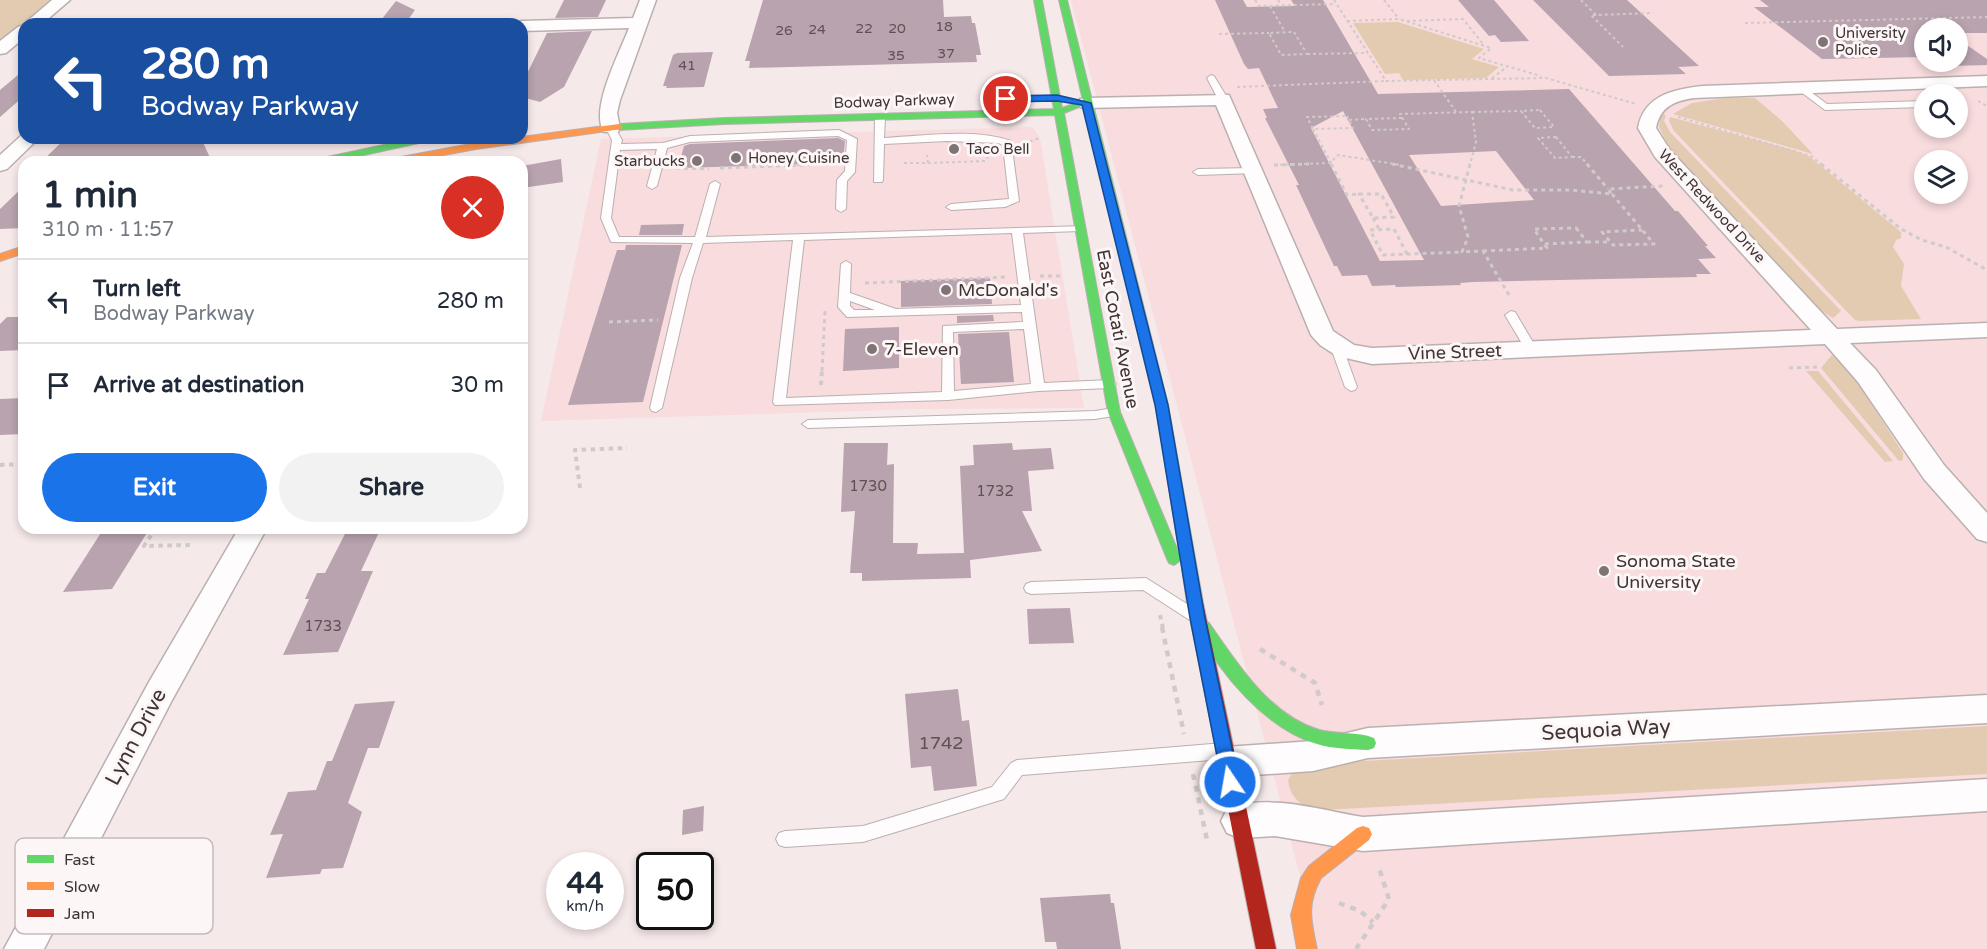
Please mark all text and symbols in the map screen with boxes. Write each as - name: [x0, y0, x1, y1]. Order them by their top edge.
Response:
- house number: 18: [935, 18, 953, 35]
- map controls: [1914, 18, 1968, 204]
- button: sound: [1914, 18, 1968, 72]
- house number: 22: [855, 20, 873, 37]
- house number: 20: [888, 20, 906, 37]
- house number: 24: [808, 21, 826, 38]
- house number: 26: [775, 22, 793, 39]
- place label: University Police: [1835, 24, 1906, 59]
- marker: University Police: [1816, 35, 1830, 49]
- text: 280 m: [141, 39, 270, 90]
- icon: left: [42, 42, 120, 120]
- house number: 37: [937, 45, 955, 62]
- house number: 35: [887, 47, 905, 64]
- house number: 41: [678, 57, 696, 74]
- pin: [980, 73, 1031, 124]
- icon: arrive: [989, 82, 1022, 115]
- button: search: [1914, 84, 1968, 138]
- text: Bodway Parkway: [141, 90, 359, 123]
- street label: Bodway Parkway: [833, 90, 955, 112]
- place label: Taco Bell: [966, 140, 1030, 158]
- marker: Taco Bell: [947, 142, 961, 156]
- street label: West Redwood Drive: [1655, 145, 1769, 267]
- place label: Honey Cuisine: [748, 149, 849, 167]
- button: layers: [1914, 150, 1968, 204]
- marker: Honey Cuisine: [729, 151, 743, 165]
- place label: Starbucks: [614, 152, 685, 170]
- marker: Starbucks: [690, 154, 704, 168]
- text: 1 min: [42, 174, 138, 217]
- button: close: [441, 176, 504, 239]
- text: 310 m · 11:57: [42, 218, 174, 242]
- street label: East Cotati Avenue: [1092, 247, 1144, 411]
- text: Turn left: [93, 276, 181, 302]
- place label: McDonald's: [958, 279, 1058, 301]
- marker: McDonald's: [939, 283, 953, 297]
- icon: left: [42, 285, 75, 318]
- text: 280 m: [437, 288, 504, 314]
- text: Bodway Parkway: [93, 302, 255, 326]
- place label: 7-Eleven: [884, 338, 959, 360]
- street label: Vine Street: [1408, 339, 1503, 365]
- marker: 7-Eleven: [865, 342, 879, 356]
- icon: arrive: [42, 369, 75, 402]
- text: Arrive at destination: [93, 372, 304, 398]
- text: 30 m: [450, 372, 504, 398]
- button: Exit: [42, 453, 267, 522]
- button: Share: [279, 453, 504, 522]
- house number: 1730: [849, 477, 887, 495]
- house number: 1732: [976, 482, 1014, 500]
- place label: Sonoma State University: [1616, 550, 1736, 593]
- marker: Sonoma State University: [1597, 564, 1611, 578]
- house number: 1733: [304, 617, 342, 635]
- street label: Lynn Drive: [100, 684, 172, 790]
- street label: Sequoia Way: [1541, 714, 1671, 746]
- house number: 1742: [918, 732, 964, 754]
- position arrow: [1198, 750, 1262, 814]
- legend: [15, 838, 213, 934]
- text: Fast: [64, 850, 95, 870]
- speed limit sign: 50: [636, 852, 714, 930]
- text: 44: [566, 865, 604, 902]
- text: Slow: [64, 877, 100, 897]
- text: km/h: [566, 897, 604, 915]
- text: Jam: [64, 904, 95, 924]

